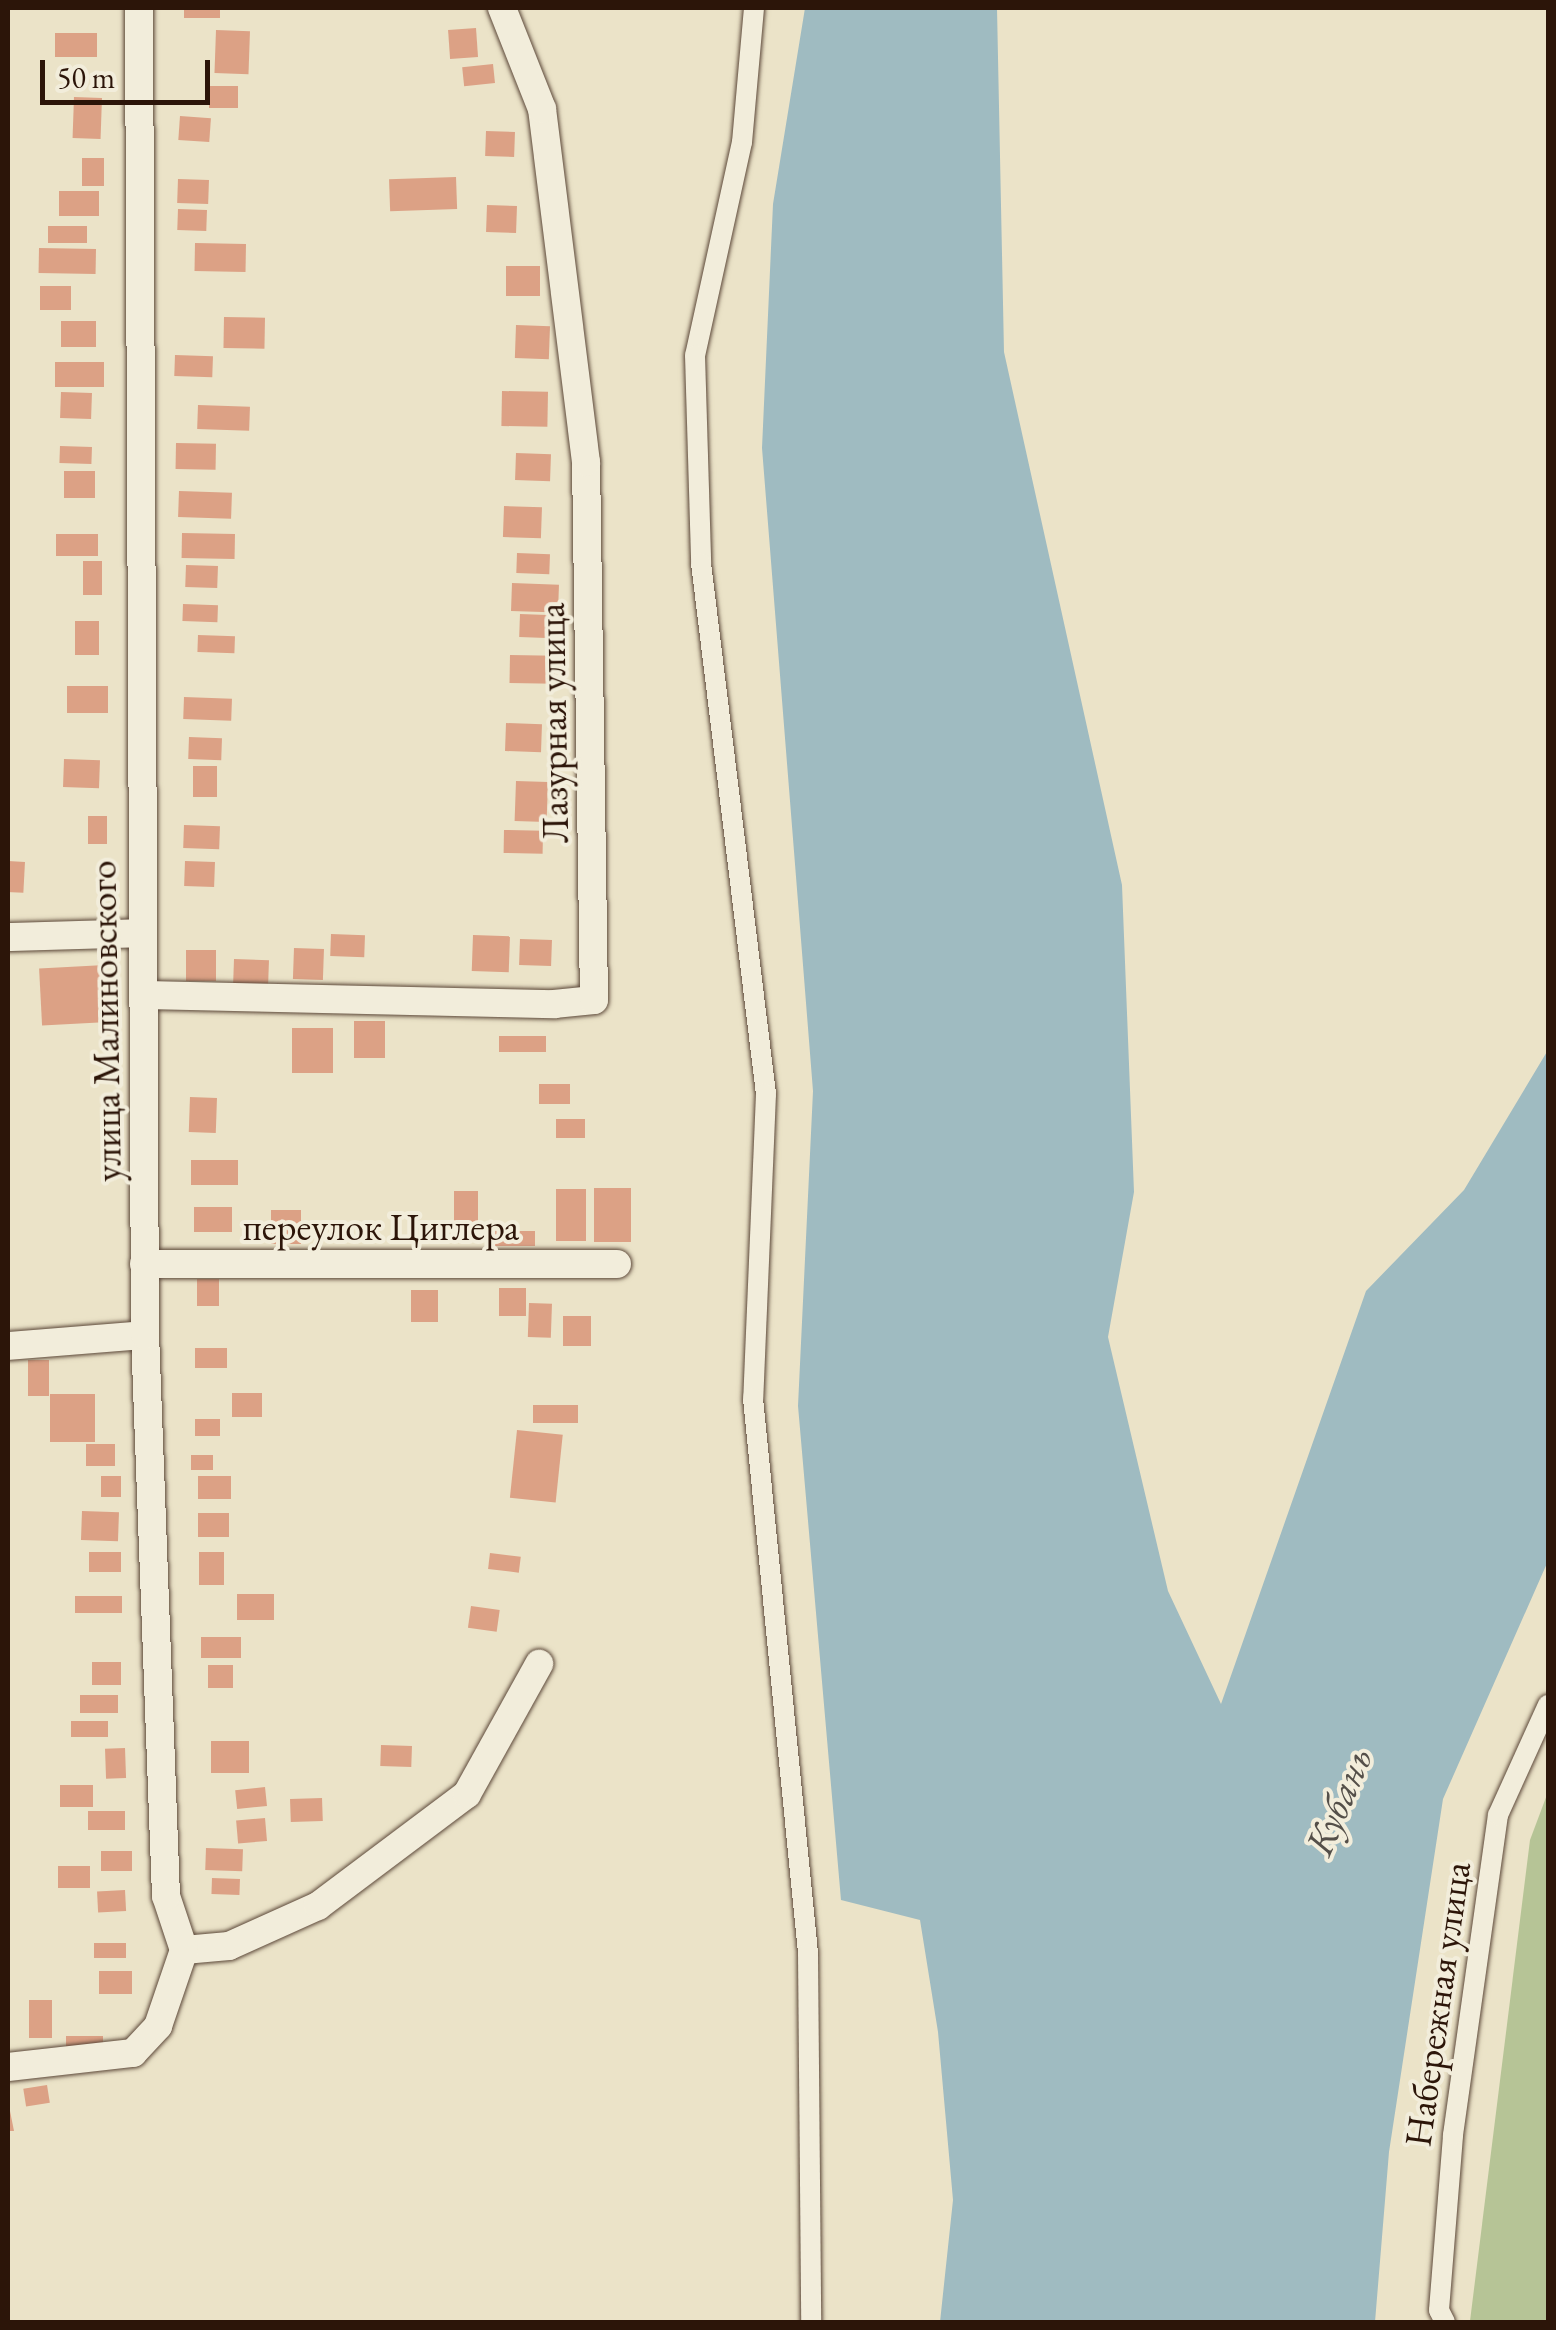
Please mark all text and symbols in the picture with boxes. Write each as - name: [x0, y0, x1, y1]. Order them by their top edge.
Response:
- scale bar: [45, 40, 215, 102]
- text: 50 m: [57, 58, 115, 97]
- street label: Лазурная улица: [528, 602, 578, 844]
- street label: улица Малиновского: [79, 860, 131, 1182]
- street label: переулок Циглера: [243, 1204, 519, 1250]
- water label: Кубань: [1294, 1740, 1382, 1862]
- street label: Набережная улица: [1394, 1859, 1480, 2149]

